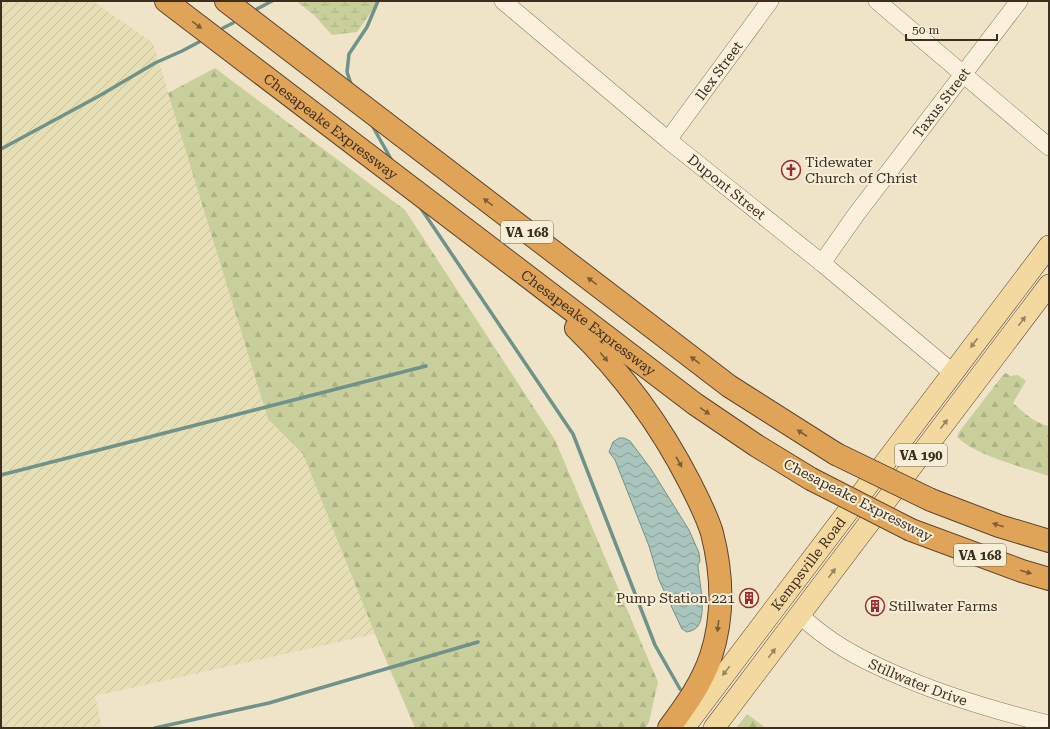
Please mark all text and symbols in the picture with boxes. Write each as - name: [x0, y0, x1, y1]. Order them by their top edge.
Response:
- scale bar: [906, 16, 997, 42]
- one-way arrow: [192, 20, 203, 29]
- text: 50 m: [912, 23, 939, 37]
- street label: Ilex Street: [692, 38, 746, 103]
- street label: Taxus Street: [910, 65, 973, 141]
- street label: Chesapeake Expressway: [260, 70, 402, 183]
- street label: Dupont Street: [685, 151, 769, 223]
- place label: Tidewater Church of Christ: [805, 154, 917, 186]
- church icon: Tidewater Church of Christ: [780, 159, 802, 181]
- one-way arrow: [483, 198, 494, 206]
- road number: VA 168: [501, 221, 553, 243]
- street label: Chesapeake Expressway: [518, 267, 659, 379]
- one-way arrow: [586, 277, 597, 285]
- one-way arrow: [1018, 315, 1027, 326]
- one-way arrow: [970, 338, 978, 349]
- one-way arrow: [599, 351, 608, 362]
- one-way arrow: [690, 356, 700, 364]
- one-way arrow: [699, 407, 710, 415]
- one-way arrow: [940, 419, 948, 430]
- one-way arrow: [796, 430, 808, 437]
- road number: VA 190: [895, 444, 947, 466]
- street label: Chesapeake Expressway: [781, 456, 936, 545]
- one-way arrow: [676, 457, 682, 468]
- street label: Kempsville Road: [768, 514, 849, 614]
- one-way arrow: [992, 522, 1004, 528]
- road number: VA 168: [954, 544, 1006, 566]
- one-way arrow: [828, 567, 836, 578]
- one-way arrow: [1020, 570, 1033, 576]
- building icon: Pump Station 221: [738, 587, 760, 609]
- place label: Pump Station 221: [616, 590, 735, 606]
- building icon: Stillwater Farms: [864, 595, 886, 617]
- place label: Stillwater Farms: [889, 598, 998, 614]
- one-way arrow: [715, 620, 721, 632]
- one-way arrow: [767, 647, 776, 658]
- street label: Stillwater Drive: [866, 655, 970, 709]
- one-way arrow: [722, 666, 731, 677]

